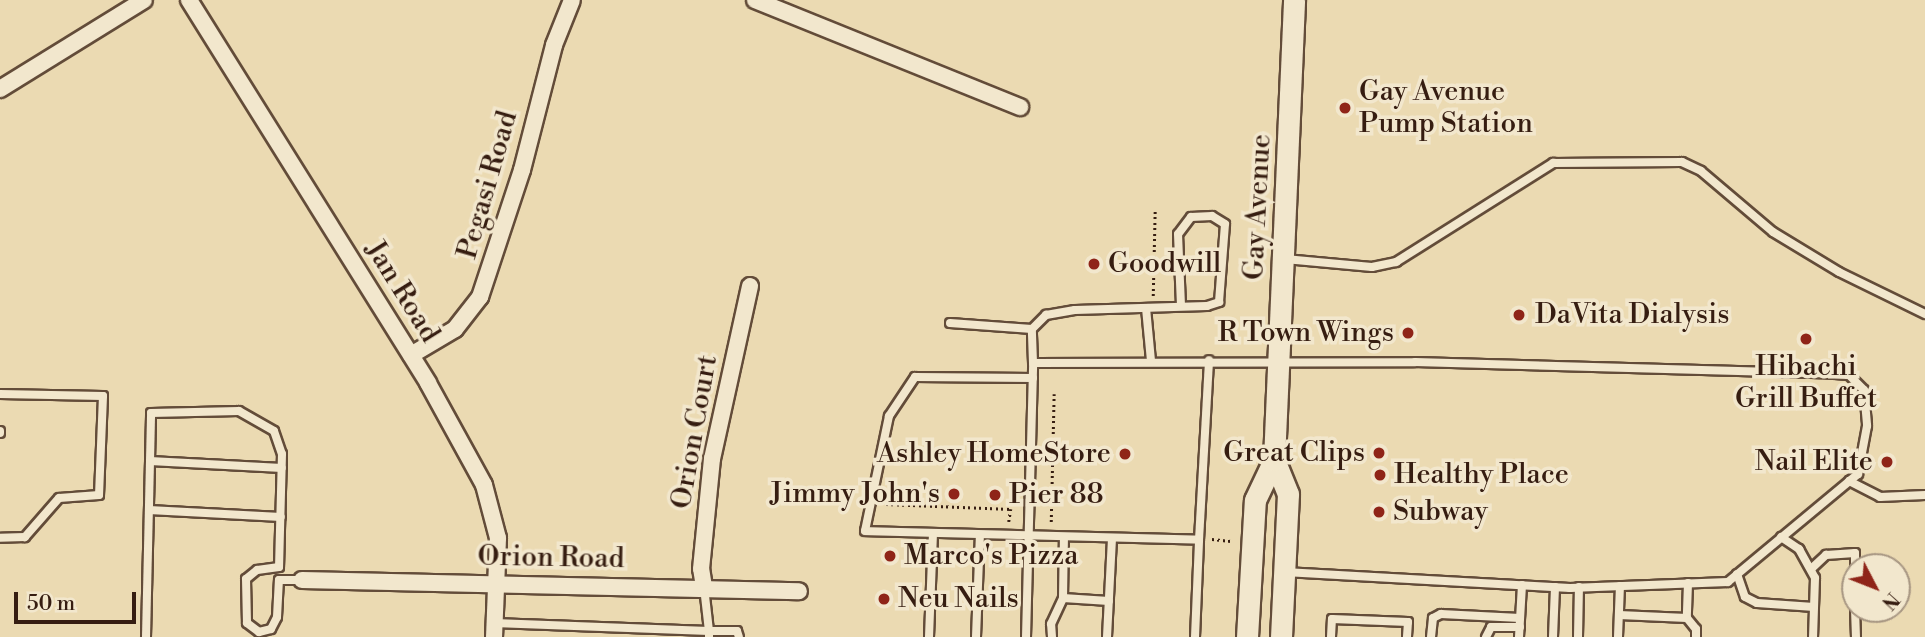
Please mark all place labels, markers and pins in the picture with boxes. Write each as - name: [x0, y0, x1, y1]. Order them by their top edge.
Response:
- place label: Gay Avenue Pump Station: [1359, 75, 1533, 141]
- marker: Gay Avenue Pump Station: [1337, 100, 1353, 116]
- place label: Goodwill: [1108, 247, 1221, 281]
- marker: Goodwill: [1086, 256, 1102, 272]
- place label: DaVita Dialysis: [1535, 298, 1729, 332]
- marker: DaVita Dialysis: [1509, 305, 1529, 325]
- place label: R Town Wings: [1218, 316, 1394, 350]
- marker: R Town Wings: [1400, 325, 1416, 341]
- marker: Hibachi Grill Buffet: [1798, 331, 1814, 347]
- place label: Hibachi Grill Buffet: [1735, 350, 1877, 416]
- place label: Great Clips: [1223, 436, 1365, 470]
- place label: Ashley HomeStore: [877, 437, 1111, 471]
- marker: Great Clips: [1371, 445, 1387, 461]
- place label: Nail Elite: [1755, 445, 1873, 479]
- marker: Ashley HomeStore: [1117, 446, 1133, 462]
- marker: Nail Elite: [1879, 454, 1895, 470]
- place label: Healthy Place: [1394, 458, 1569, 492]
- marker: Healthy Place: [1372, 467, 1388, 483]
- place label: Jimmy John's: [770, 477, 940, 511]
- place label: Pier 88: [1009, 478, 1104, 512]
- marker: Jimmy John's: [946, 486, 962, 502]
- marker: Pier 88: [987, 487, 1003, 503]
- place label: Subway: [1393, 495, 1488, 529]
- marker: Subway: [1371, 504, 1387, 520]
- place label: Marco's Pizza: [904, 539, 1078, 573]
- marker: Marco's Pizza: [882, 548, 898, 564]
- place label: Neu Nails: [898, 582, 1019, 616]
- marker: Neu Nails: [876, 591, 892, 607]

